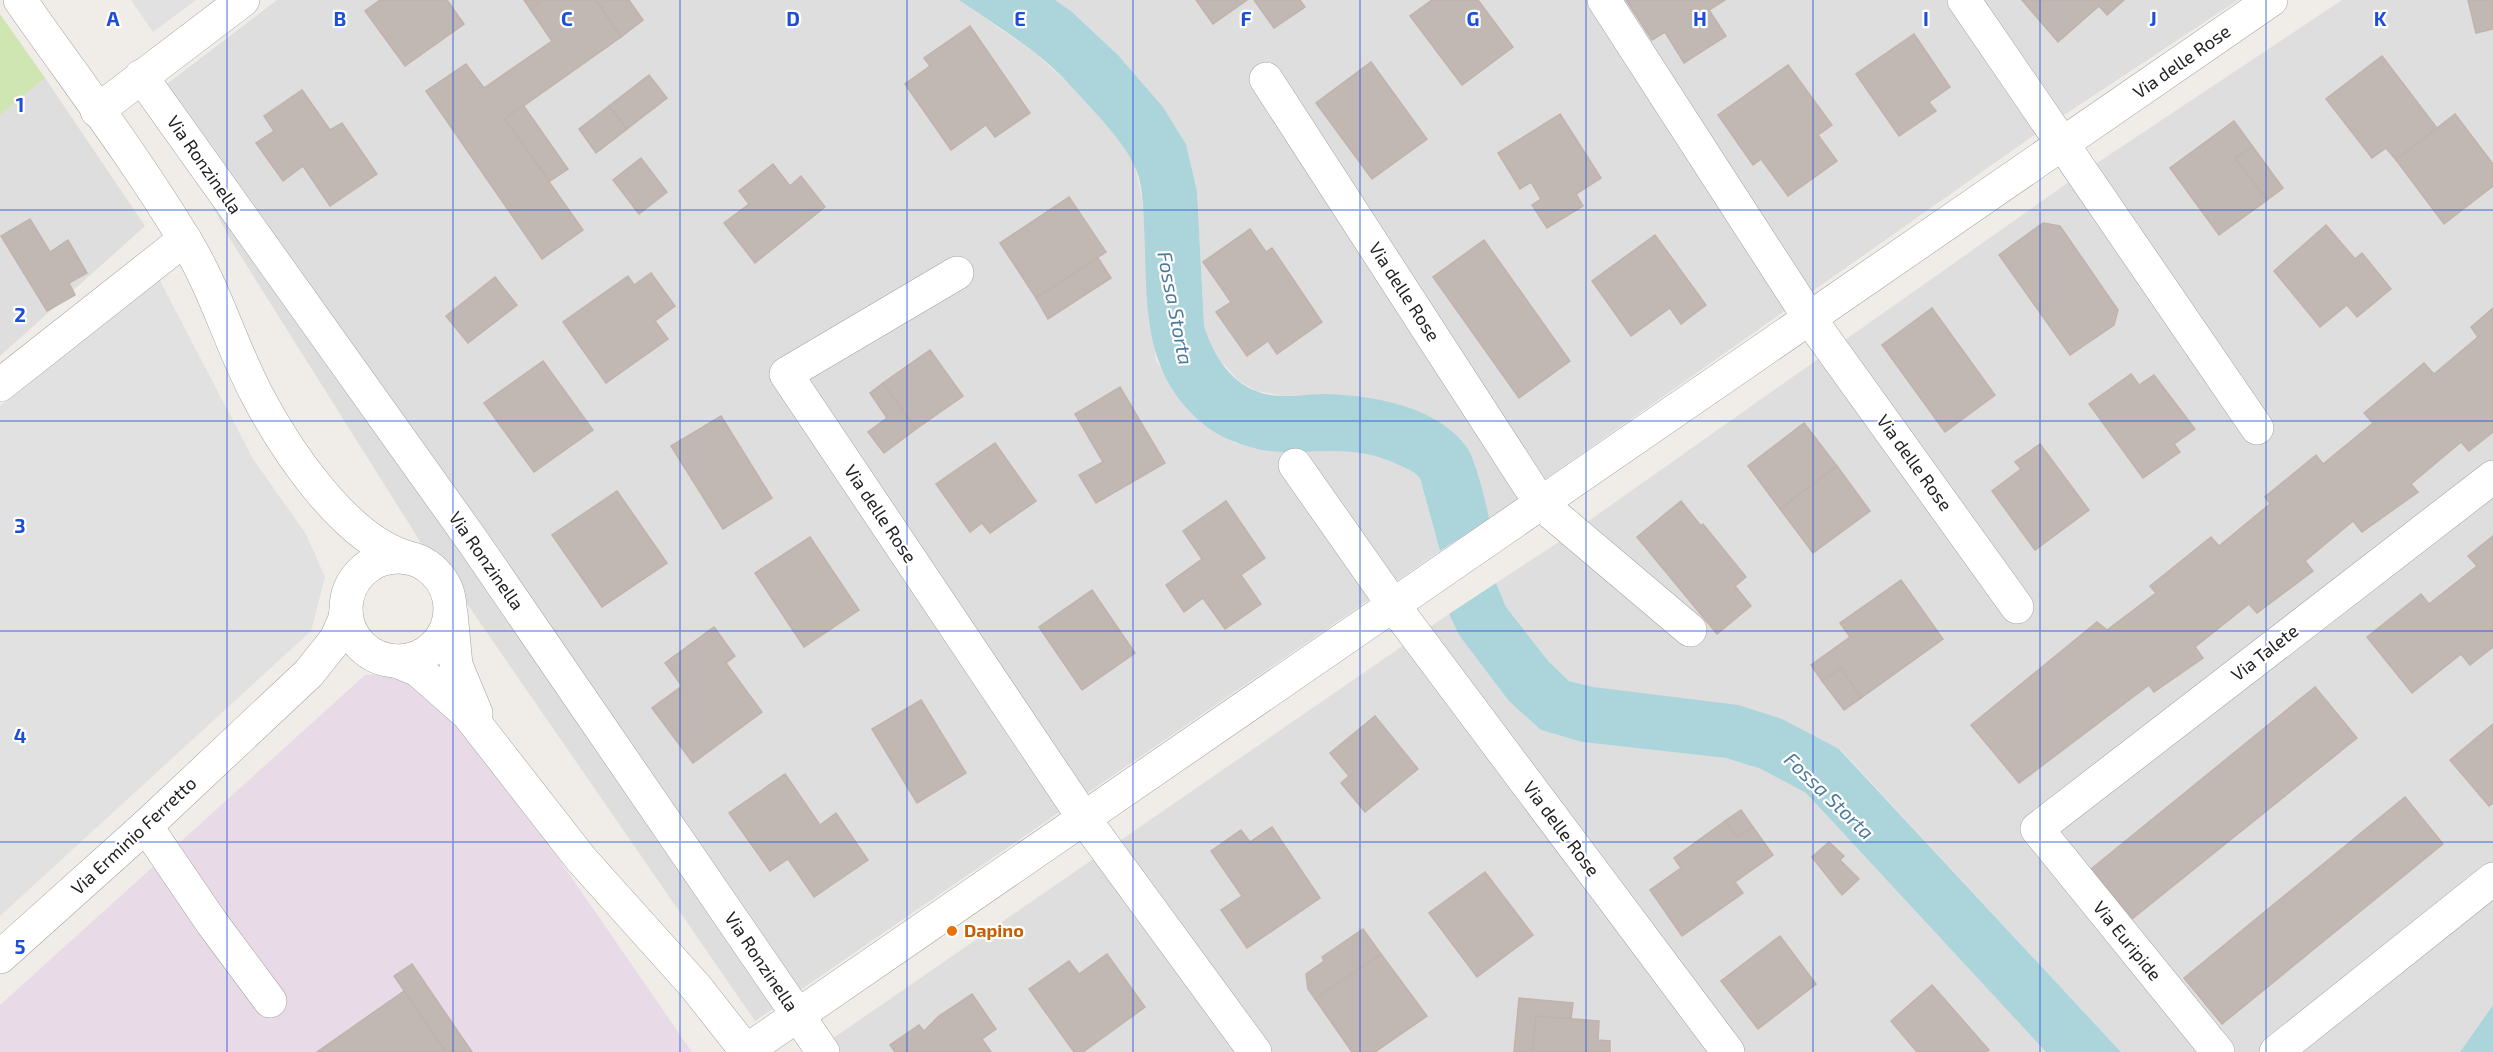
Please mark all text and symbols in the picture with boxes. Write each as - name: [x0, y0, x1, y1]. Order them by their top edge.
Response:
- text: A: [106, 6, 120, 30]
- text: B: [334, 6, 346, 30]
- text: C: [561, 6, 573, 30]
- text: D: [786, 6, 800, 30]
- text: E: [1014, 6, 1026, 30]
- text: F: [1240, 6, 1252, 30]
- text: G: [1467, 6, 1479, 30]
- text: H: [1693, 6, 1707, 30]
- text: I: [1923, 6, 1929, 30]
- text: J: [2149, 6, 2157, 30]
- text: K: [2374, 6, 2387, 30]
- street label: Via delle Rose: [2129, 20, 2234, 103]
- text: 1: [16, 92, 24, 116]
- street label: Via Ronzinella: [163, 111, 247, 218]
- street label: Via delle Rose: [1365, 238, 1445, 345]
- water label: Fossa Storta: [1153, 249, 1199, 366]
- text: 2: [14, 302, 26, 326]
- street label: Via delle Rose: [1872, 410, 1957, 515]
- street label: Via delle Rose: [840, 460, 922, 567]
- street label: Via Ronzinella: [445, 507, 529, 614]
- text: 3: [14, 513, 26, 537]
- street label: Via Talete: [2226, 619, 2302, 685]
- text: 4: [14, 723, 27, 747]
- water label: Fossa Storta: [1780, 747, 1879, 844]
- street label: Via Erminio Ferretto: [66, 772, 200, 899]
- street label: Via delle Rose: [1519, 776, 1605, 880]
- street label: Via Euripide: [2089, 896, 2167, 985]
- street label: Via Ronzinella: [720, 907, 803, 1015]
- place label: Dapino: [964, 919, 1024, 941]
- marker: Dapino: [945, 924, 959, 938]
- text: 5: [14, 934, 26, 958]

